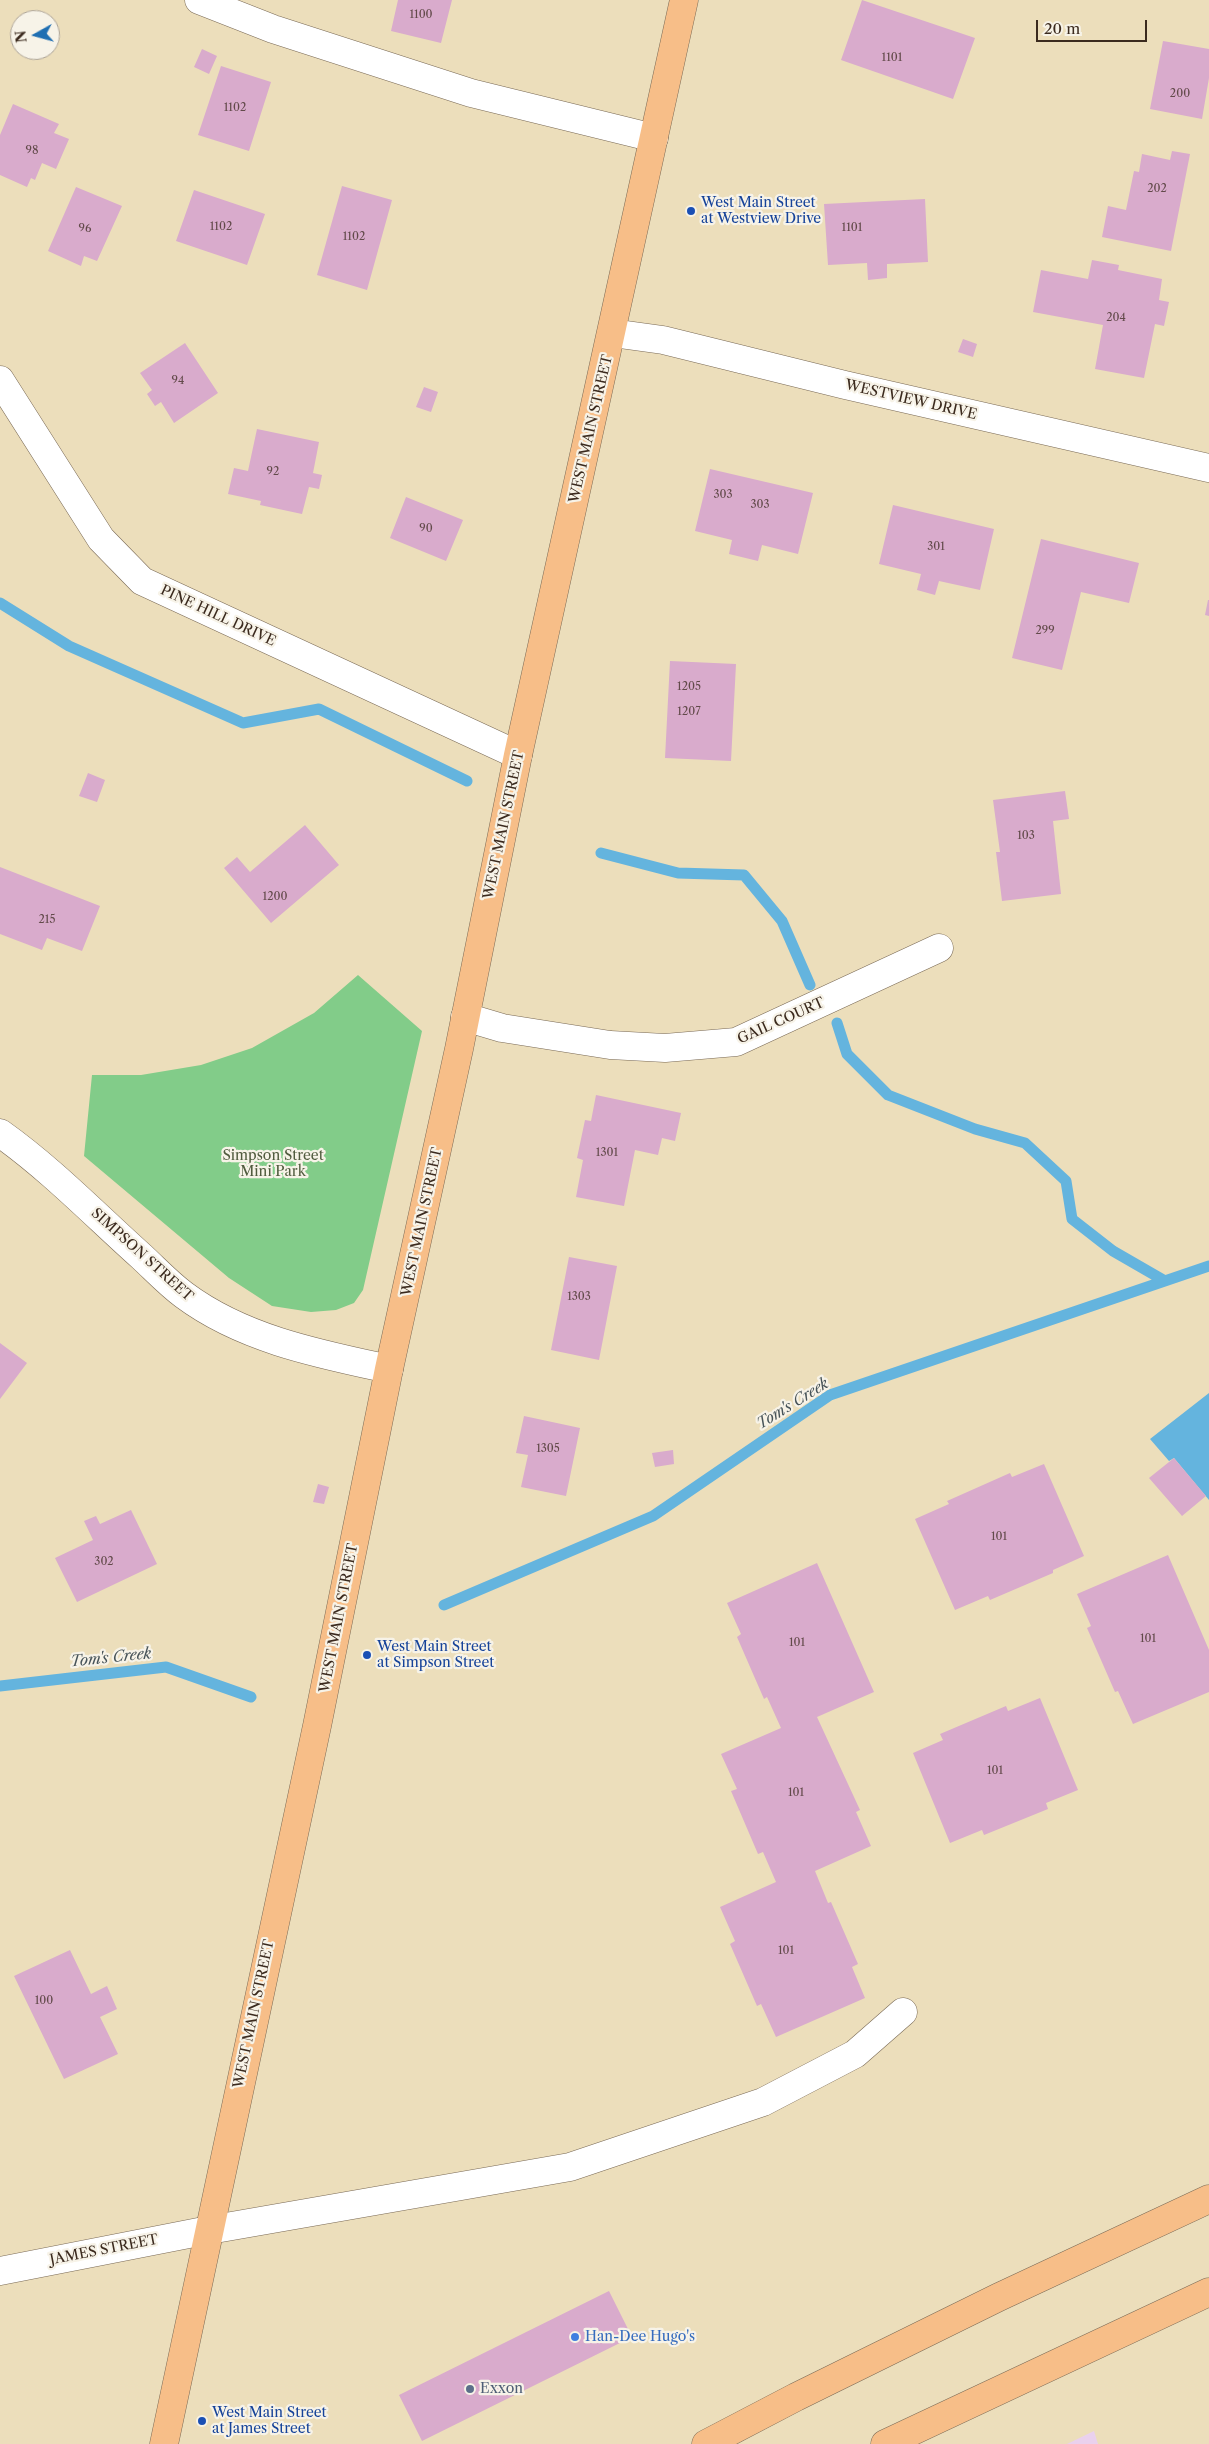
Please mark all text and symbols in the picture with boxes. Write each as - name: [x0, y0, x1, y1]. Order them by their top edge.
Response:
- house number: 1100: [409, 8, 433, 22]
- north arrow: [10, 10, 60, 60]
- scale bar: [1039, 10, 1150, 42]
- text: 20 m: [1044, 19, 1080, 38]
- text: N: [11, 30, 31, 44]
- house number: 1101: [882, 51, 902, 65]
- house number: 200: [1170, 87, 1190, 101]
- house number: 1102: [224, 101, 246, 115]
- house number: 98: [26, 144, 38, 158]
- house number: 202: [1147, 182, 1167, 196]
- place label: West Main Street at Westview Drive: [701, 195, 821, 228]
- marker: West Main Street at Westview Drive: [685, 205, 697, 217]
- house number: 1102: [210, 220, 232, 234]
- house number: 1101: [842, 221, 862, 235]
- house number: 96: [79, 222, 91, 236]
- house number: 1102: [343, 230, 365, 244]
- house number: 204: [1106, 311, 1126, 325]
- street label: WEST MAIN STREET: [566, 353, 616, 505]
- house number: 94: [172, 374, 184, 388]
- street label: WESTVIEW DRIVE: [844, 377, 978, 423]
- house number: 92: [267, 465, 279, 479]
- house number: 303: [713, 488, 733, 502]
- house number: 303: [750, 498, 770, 512]
- house number: 90: [419, 522, 433, 536]
- house number: 301: [927, 540, 945, 554]
- street label: PINE HILL DRIVE: [158, 582, 278, 650]
- house number: 299: [1035, 624, 1055, 638]
- house number: 1205: [677, 680, 701, 694]
- house number: 1207: [677, 705, 701, 719]
- street label: WEST MAIN STREET: [480, 749, 528, 901]
- house number: 103: [1017, 829, 1035, 843]
- house number: 1200: [263, 890, 287, 904]
- house number: 215: [39, 913, 55, 927]
- street label: GAIL COURT: [735, 994, 827, 1048]
- street label: WEST MAIN STREET: [398, 1146, 446, 1298]
- house number: 1301: [596, 1146, 618, 1160]
- park label: Simpson Street Mini Park: [222, 1148, 324, 1180]
- street label: SIMPSON STREET: [88, 1205, 196, 1305]
- house number: 1303: [567, 1290, 591, 1304]
- water label: Tom's Creek: [754, 1375, 832, 1433]
- house number: 1305: [536, 1442, 560, 1456]
- house number: 101: [991, 1530, 1007, 1544]
- street label: WEST MAIN STREET: [316, 1542, 362, 1694]
- house number: 302: [94, 1555, 114, 1569]
- house number: 101: [1140, 1632, 1156, 1646]
- house number: 101: [789, 1636, 805, 1650]
- place label: West Main Street at Simpson Street: [377, 1639, 494, 1671]
- water label: Tom's Creek: [70, 1645, 152, 1671]
- marker: West Main Street at Simpson Street: [361, 1649, 373, 1661]
- house number: 101: [987, 1764, 1003, 1778]
- house number: 101: [788, 1786, 804, 1800]
- street label: WEST MAIN STREET: [230, 1938, 278, 2090]
- house number: 101: [778, 1944, 794, 1958]
- house number: 100: [35, 1994, 53, 2008]
- street label: JAMES STREET: [48, 2231, 160, 2269]
- place label: Han-Dee Hugo's: [585, 2329, 695, 2345]
- marker: Han-Dee Hugo's: [569, 2331, 581, 2343]
- place label: Exxon: [480, 2381, 523, 2397]
- marker: Exxon: [464, 2383, 476, 2395]
- place label: West Main Street at James Street: [212, 2405, 327, 2438]
- marker: West Main Street at James Street: [196, 2415, 208, 2427]

